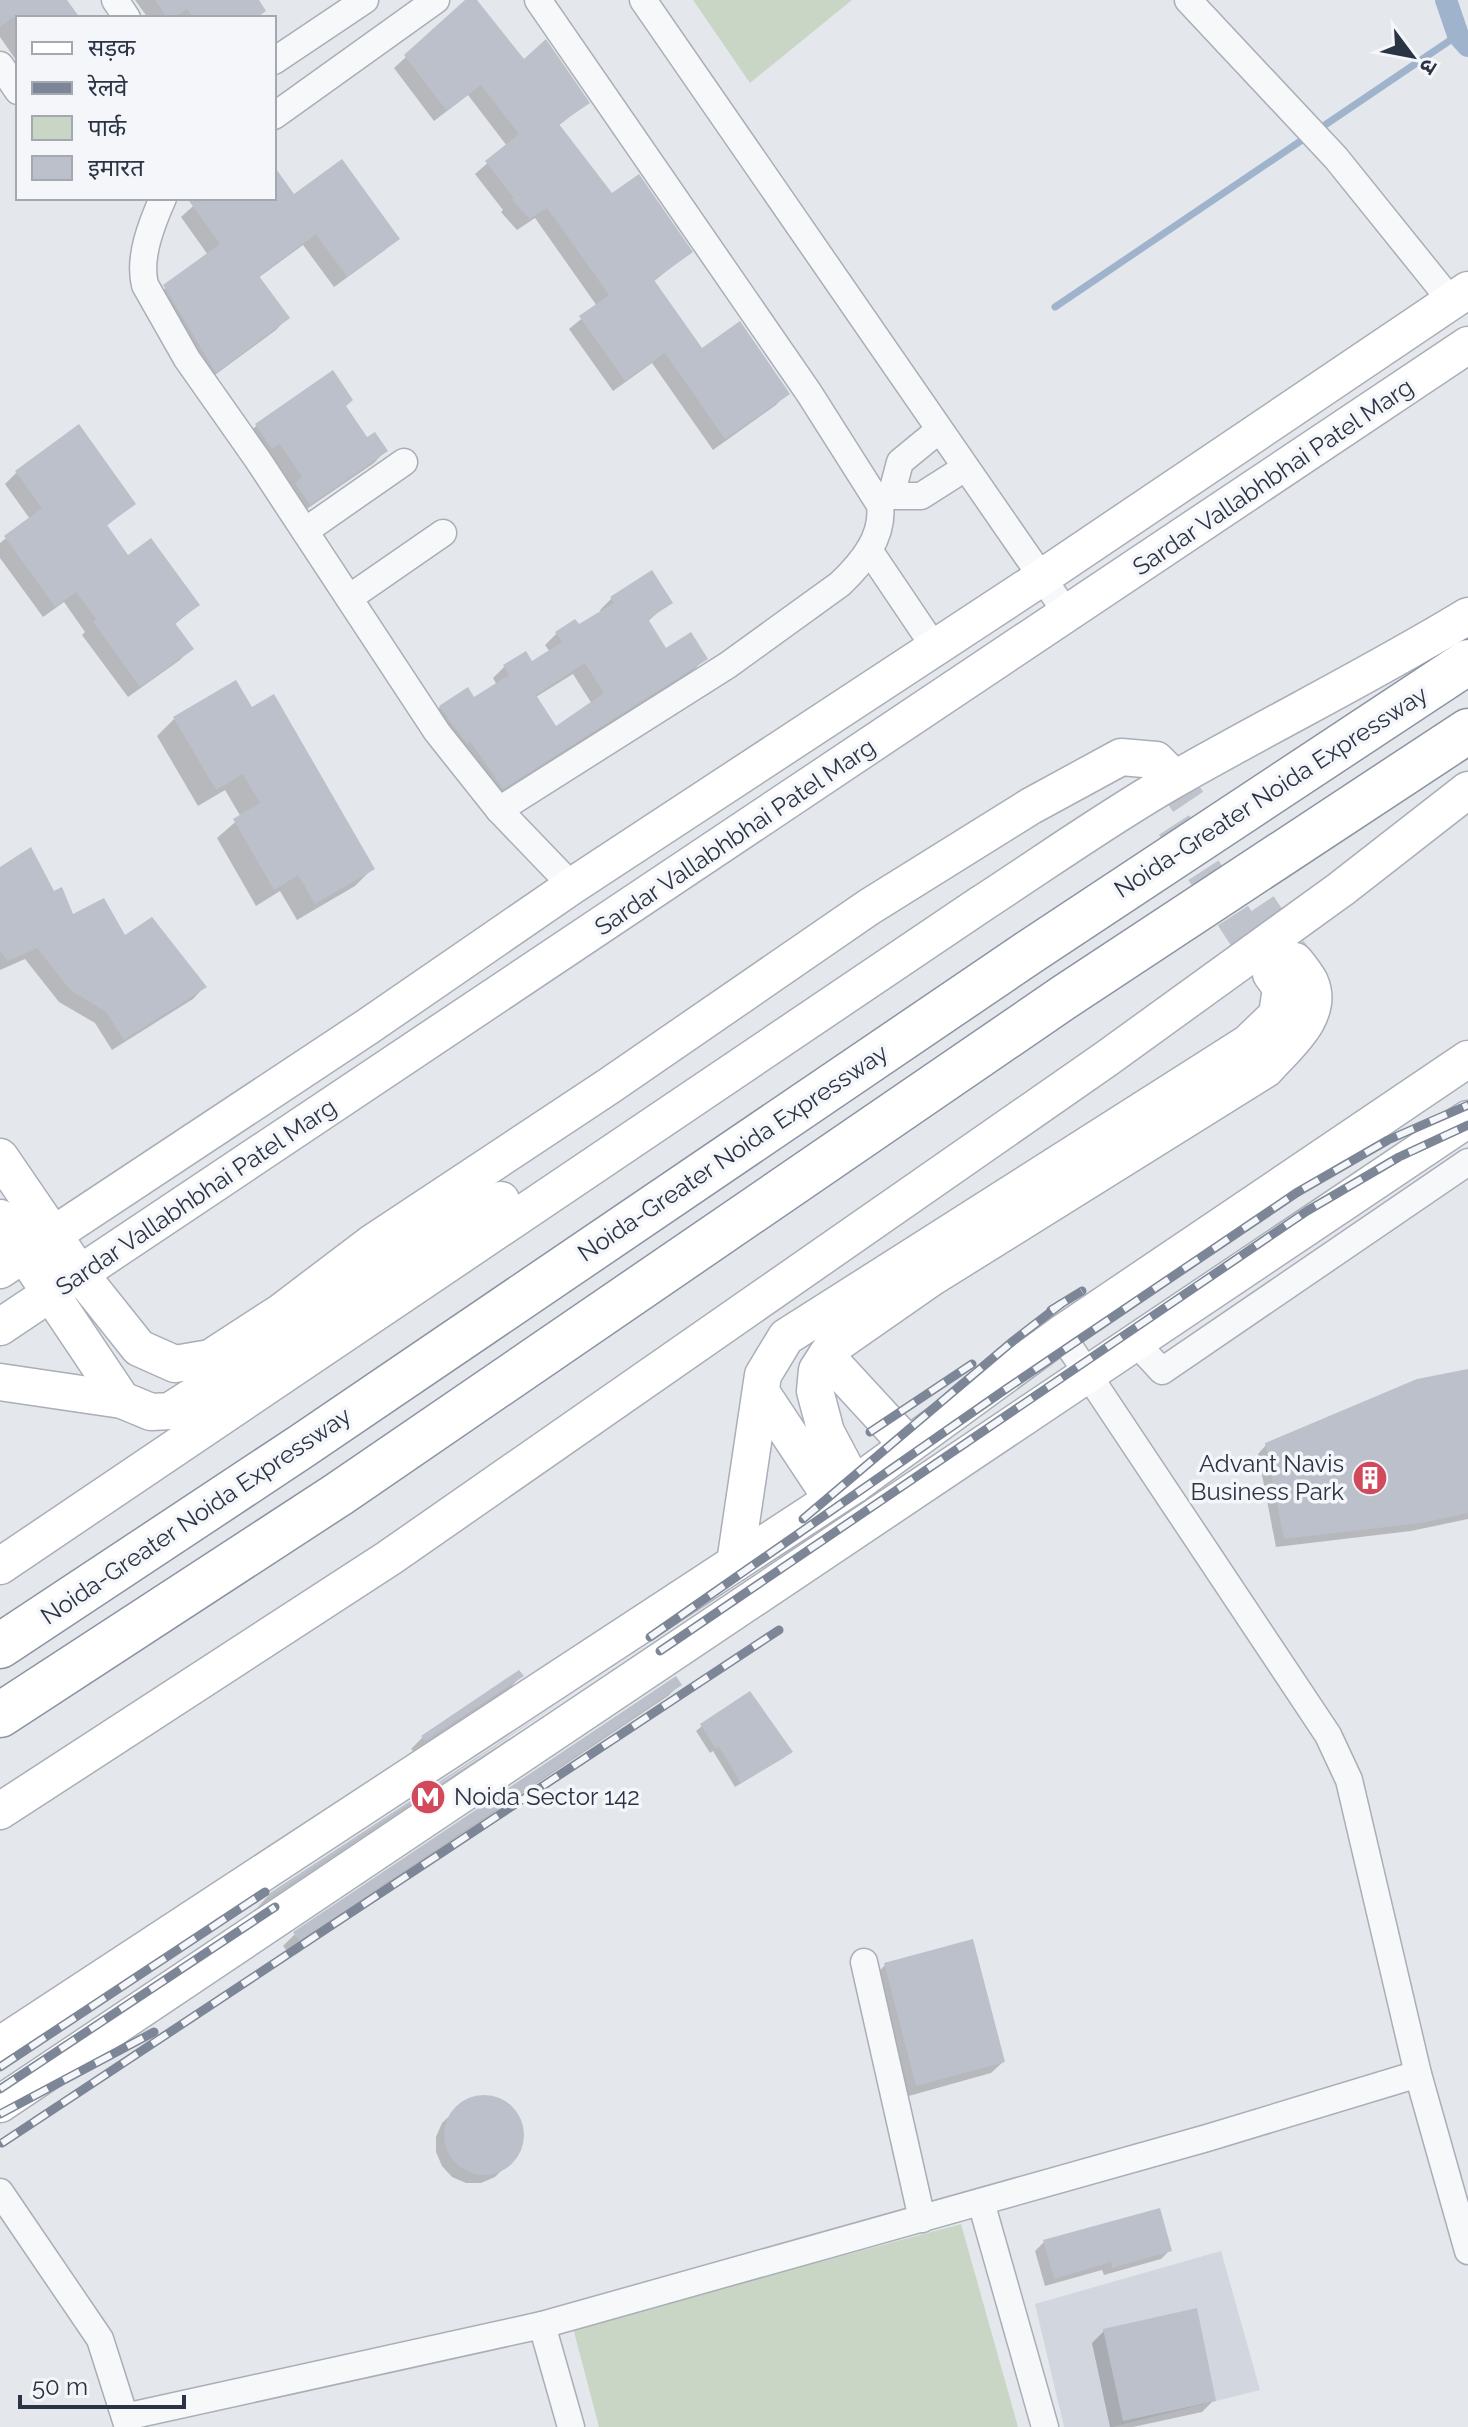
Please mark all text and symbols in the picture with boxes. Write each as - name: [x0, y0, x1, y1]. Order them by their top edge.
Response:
- legend: [16, 16, 276, 200]
- north arrow: [1372, 16, 1452, 96]
- text: सड़क: [88, 33, 136, 62]
- text: उ: [1414, 54, 1443, 80]
- text: रेलवे: [87, 73, 128, 102]
- text: पार्क: [88, 113, 127, 142]
- text: इमारत: [88, 153, 145, 182]
- street label: Sardar Vallabhbhai Patel Marg: [1127, 372, 1418, 581]
- street label: Noida-Greater Noida Expressway: [1109, 679, 1433, 904]
- street label: Sardar Vallabhbhai Patel Marg: [589, 732, 880, 941]
- street label: Noida-Greater Noida Expressway: [572, 1038, 893, 1267]
- street label: Sardar Vallabhbhai Patel Marg: [50, 1092, 341, 1301]
- street label: Noida-Greater Noida Expressway: [35, 1401, 356, 1630]
- place label: Advant Navis Business Park: [1191, 1449, 1344, 1506]
- building icon: Advant Navis Business Park: [1351, 1459, 1389, 1497]
- metro station icon: Noida Sector 142: [409, 1778, 447, 1816]
- place label: Noida Sector 142: [454, 1782, 640, 1811]
- scale bar: [20, 2359, 184, 2409]
- text: 50 m: [32, 2372, 88, 2401]

